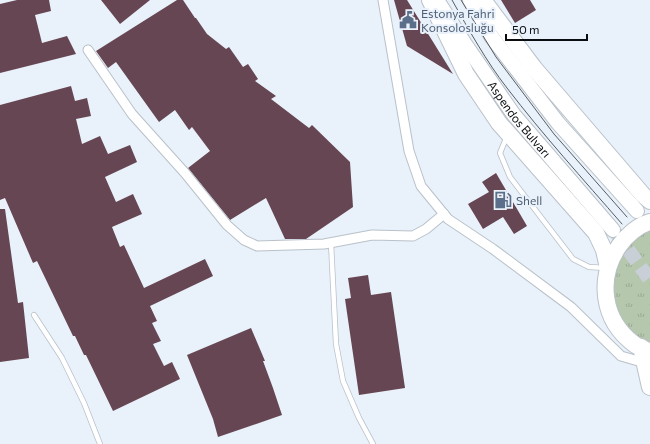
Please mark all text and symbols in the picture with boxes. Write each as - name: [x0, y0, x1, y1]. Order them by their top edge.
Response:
- place label: Estonya Fahri Konsolosluğu: [421, 6, 495, 34]
- public building icon: Estonya Fahri Konsolosluğu: [398, 10, 418, 30]
- scale bar: [506, 16, 587, 42]
- text: 50 m: [512, 22, 540, 36]
- street label: Aspendos Bulvarı: [485, 78, 554, 160]
- fuel station icon: Shell: [493, 190, 513, 210]
- place label: Shell: [516, 193, 542, 207]

